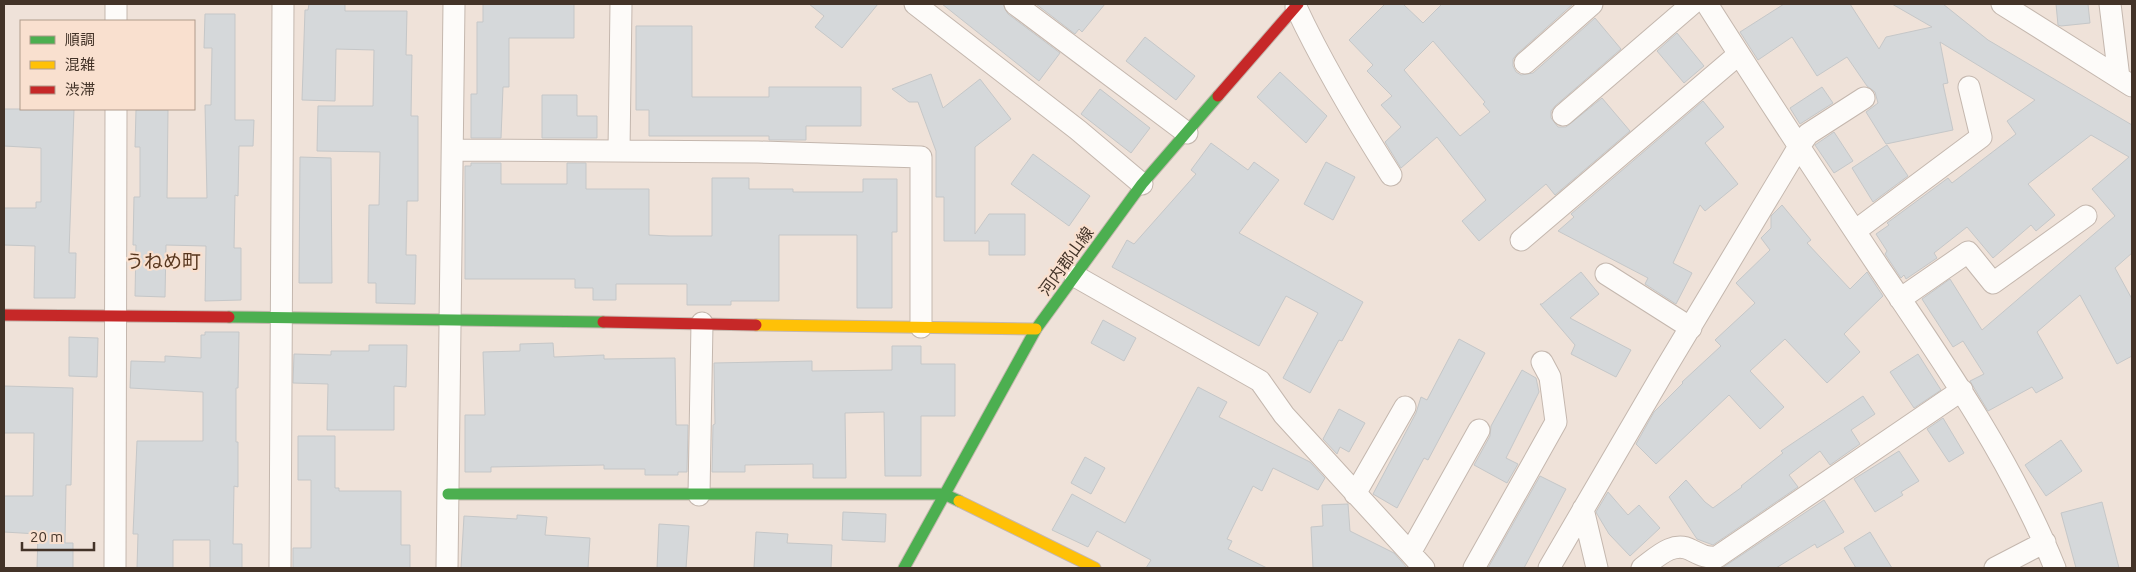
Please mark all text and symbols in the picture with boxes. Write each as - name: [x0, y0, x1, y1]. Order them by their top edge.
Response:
- legend: [20, 20, 195, 110]
- text: 順調: [65, 31, 95, 48]
- text: 混雑: [65, 56, 95, 73]
- text: 渋滞: [65, 81, 95, 98]
- street label: 河内郡山線: [1035, 223, 1097, 299]
- district label: うねめ町: [125, 250, 201, 272]
- scale bar: [22, 520, 95, 552]
- text: 20 m: [30, 528, 63, 545]

